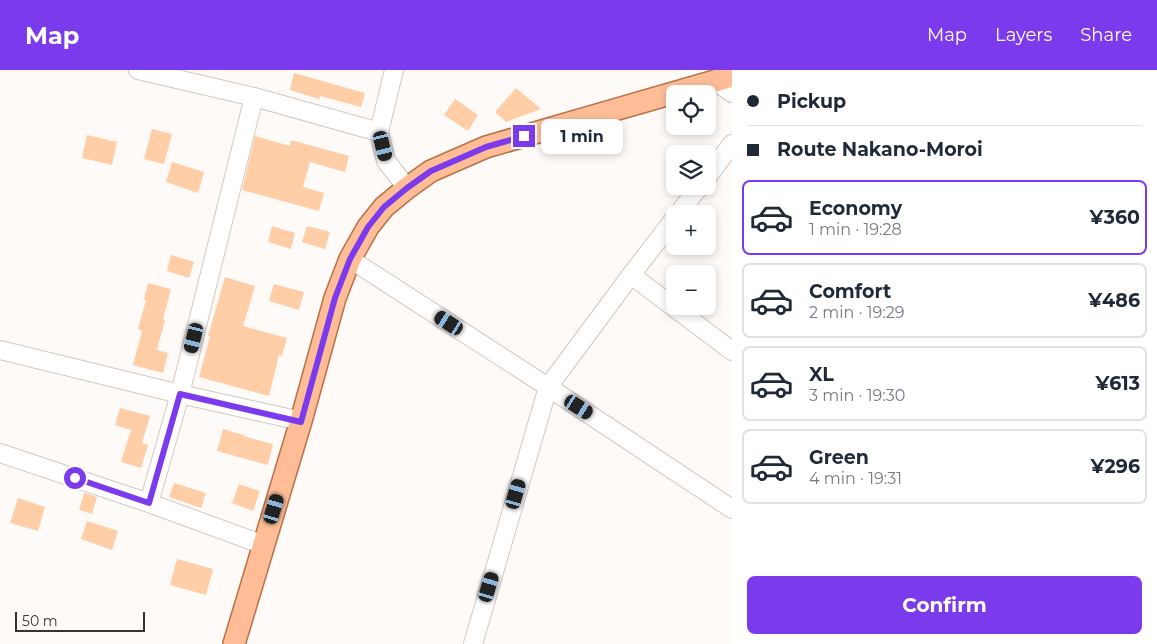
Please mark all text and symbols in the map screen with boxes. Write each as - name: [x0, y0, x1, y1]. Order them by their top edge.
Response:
- text: Map: [25, 21, 79, 50]
- text: Map: [927, 24, 967, 46]
- text: Layers: [995, 24, 1052, 46]
- text: Share: [1080, 24, 1132, 46]
- map controls: [666, 85, 716, 315]
- button: locate: [666, 85, 716, 135]
- text: Pickup: [777, 90, 846, 113]
- callout: 1 min: [542, 118, 624, 154]
- route end: [513, 125, 535, 147]
- text: 1 min: [560, 127, 604, 146]
- car: [372, 130, 393, 162]
- text: Route Nakano-Moroi: [777, 138, 983, 161]
- button: layers: [666, 145, 716, 195]
- icon: car: [749, 195, 794, 240]
- text: Economy: [809, 197, 902, 220]
- button: +: [666, 205, 716, 255]
- text: ¥360: [1090, 206, 1140, 229]
- text: 1 min · 19:28: [809, 220, 902, 239]
- button: −: [666, 265, 716, 315]
- icon: car: [749, 278, 794, 323]
- text: Comfort: [809, 280, 891, 303]
- text: ¥486: [1088, 289, 1140, 312]
- text: 2 min · 19:29: [809, 303, 905, 322]
- car: [432, 309, 465, 337]
- car: [183, 322, 204, 354]
- icon: car: [749, 361, 794, 406]
- text: XL: [809, 363, 834, 386]
- text: ¥613: [1095, 372, 1140, 395]
- text: 3 min · 19:30: [809, 386, 905, 405]
- car: [562, 393, 595, 421]
- icon: car: [749, 444, 794, 489]
- text: Green: [809, 446, 869, 469]
- text: ¥296: [1091, 455, 1140, 478]
- route start: [64, 467, 86, 489]
- text: 4 min · 19:31: [809, 469, 902, 488]
- car: [504, 478, 527, 510]
- car: [262, 492, 285, 526]
- car: [477, 570, 500, 604]
- button: Confirm: [747, 576, 1142, 634]
- scale bar: [15, 609, 145, 632]
- text: 50 m: [22, 612, 58, 630]

